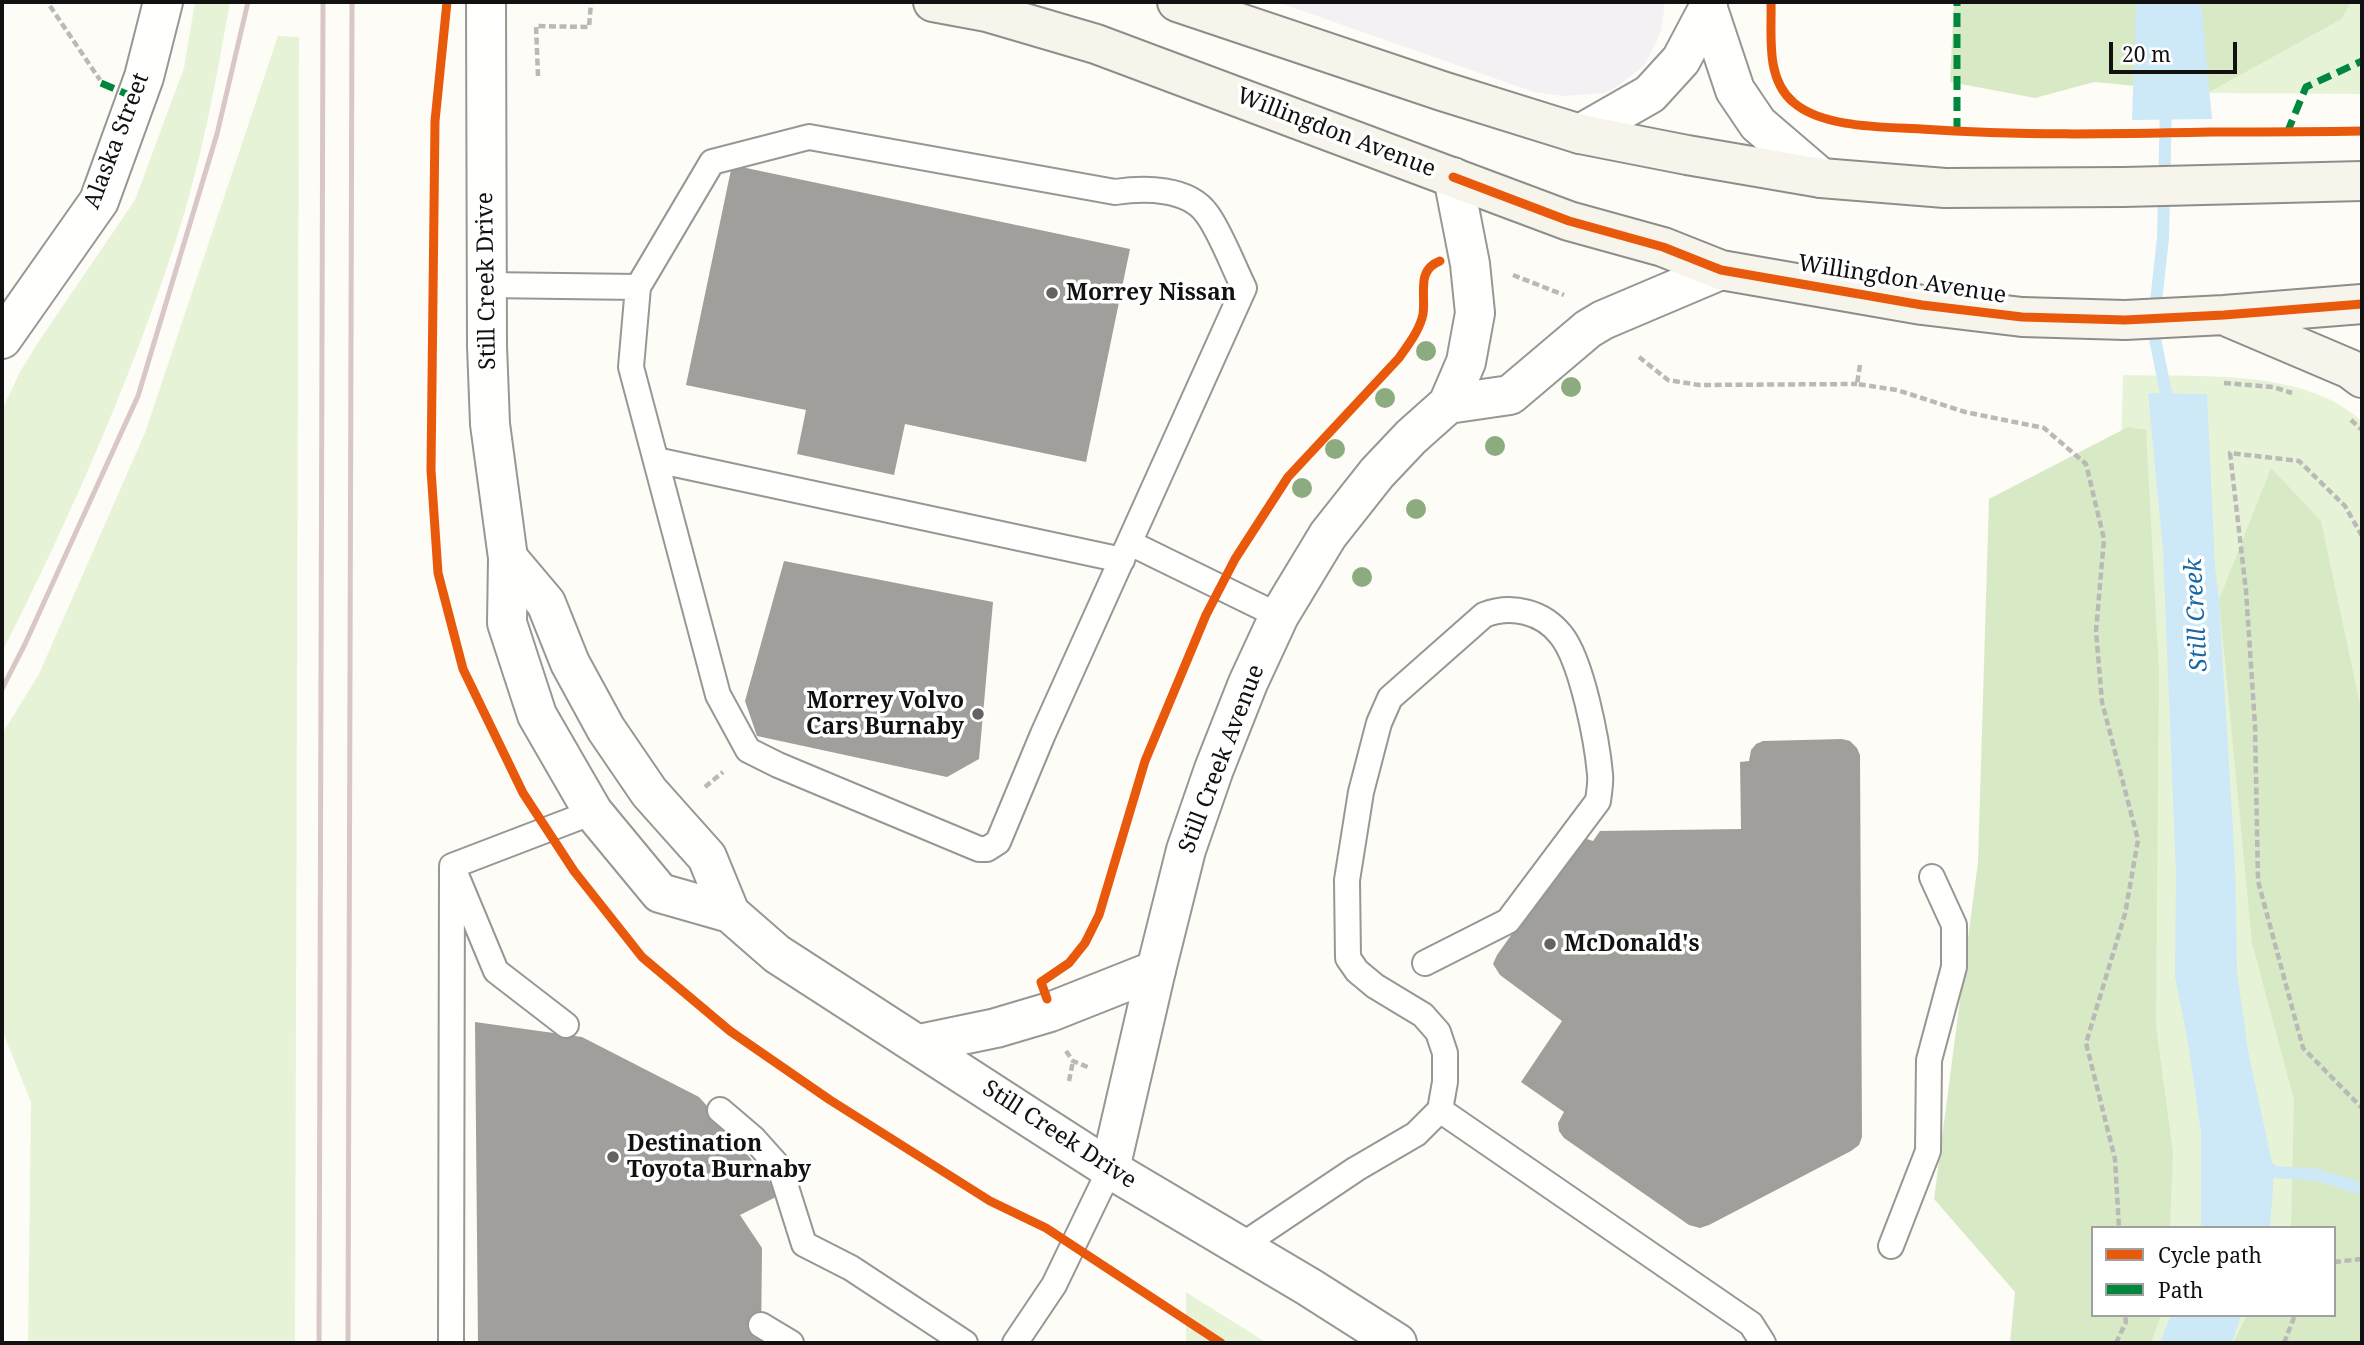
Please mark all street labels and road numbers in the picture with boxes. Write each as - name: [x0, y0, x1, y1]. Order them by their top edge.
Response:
- street label: Alaska Street: [78, 69, 156, 213]
- street label: Willingdon Avenue: [1233, 82, 1439, 184]
- street label: Still Creek Drive: [472, 192, 502, 370]
- street label: Willingdon Avenue: [1796, 250, 2008, 310]
- street label: Still Creek Avenue: [1173, 661, 1271, 857]
- street label: Still Creek Drive: [977, 1075, 1141, 1195]

